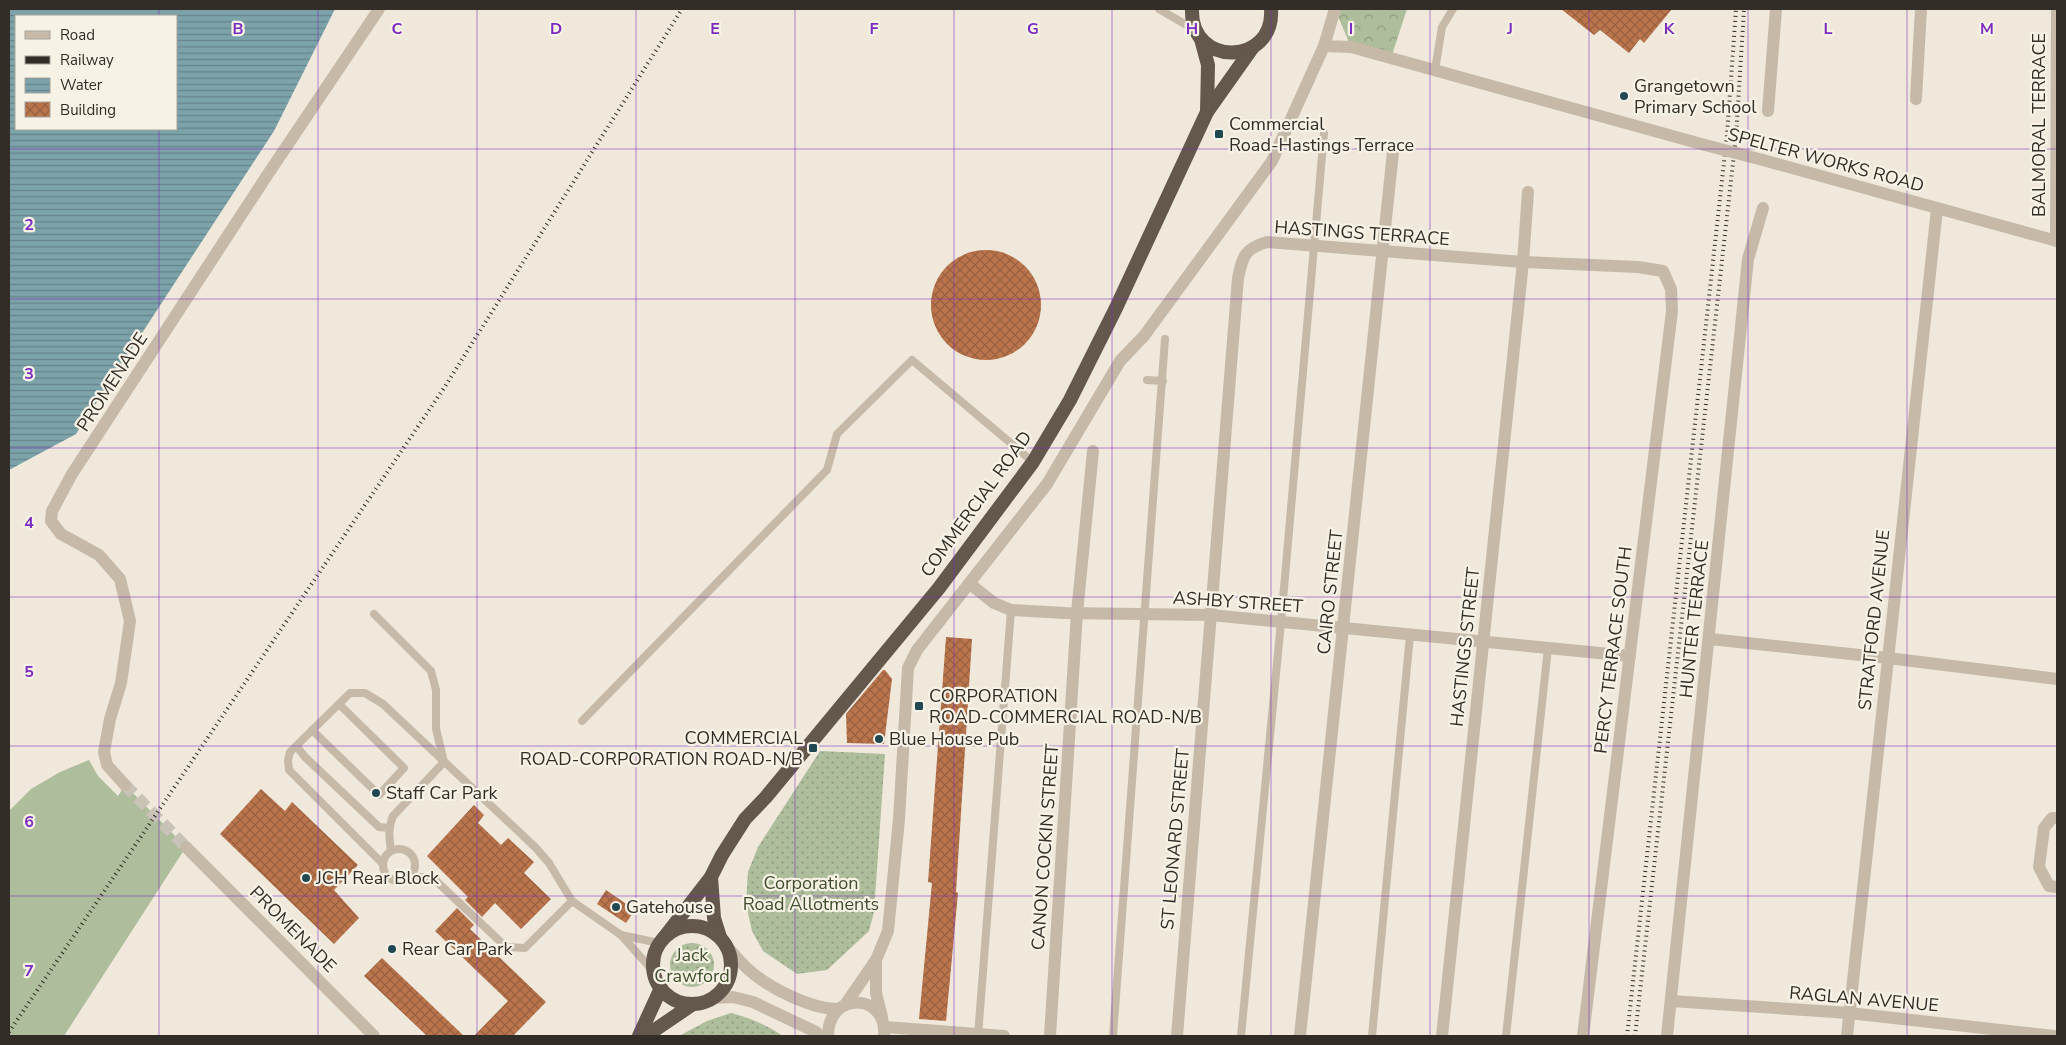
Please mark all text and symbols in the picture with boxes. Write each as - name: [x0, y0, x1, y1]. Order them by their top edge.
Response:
- legend: [15, 15, 178, 130]
- text: B: [232, 18, 244, 40]
- text: C: [392, 18, 403, 40]
- text: D: [550, 18, 562, 40]
- text: E: [710, 18, 720, 40]
- text: F: [870, 18, 879, 40]
- text: G: [1027, 18, 1039, 40]
- text: H: [1186, 18, 1198, 40]
- text: I: [1349, 18, 1353, 40]
- text: J: [1506, 18, 1513, 40]
- text: K: [1664, 18, 1676, 40]
- text: L: [1824, 18, 1833, 40]
- text: M: [1980, 18, 1994, 40]
- text: Road: [60, 25, 95, 45]
- street label: BALMORAL TERRACE: [2027, 33, 2051, 217]
- text: Railway: [60, 50, 114, 70]
- place label: Grangetown Primary School: [1634, 74, 1757, 119]
- text: Water: [60, 75, 103, 95]
- marker: Grangetown Primary School: [1618, 90, 1630, 102]
- text: Building: [60, 100, 116, 120]
- place label: Commercial Road-Hastings Terrace: [1229, 112, 1414, 157]
- street label: SPELTER WORKS ROAD: [1725, 122, 1927, 198]
- marker: Commercial Road-Hastings Terrace: [1213, 128, 1225, 140]
- text: 2: [24, 214, 34, 236]
- street label: HASTINGS TERRACE: [1274, 215, 1450, 251]
- street label: PROMENADE: [71, 328, 153, 436]
- text: 3: [24, 363, 34, 385]
- street label: COMMERCIAL ROAD: [915, 426, 1037, 582]
- text: 4: [24, 512, 34, 534]
- street label: CAIRO STREET: [1312, 528, 1348, 656]
- street label: STRATFORD AVENUE: [1853, 529, 1895, 711]
- street label: HUNTER TERRACE: [1674, 539, 1714, 699]
- street label: PERCY TERRACE SOUTH: [1588, 545, 1638, 755]
- street label: HASTINGS STREET: [1445, 566, 1485, 728]
- street label: ASHBY STREET: [1172, 585, 1304, 619]
- text: 5: [24, 661, 34, 683]
- place label: CORPORATION ROAD-COMMERCIAL ROAD-N/B: [929, 684, 1202, 729]
- marker: CORPORATION ROAD-COMMERCIAL ROAD-N/B: [913, 700, 925, 712]
- place label: COMMERCIAL ROAD-CORPORATION ROAD-N/B: [520, 726, 803, 771]
- place label: Blue House Pub: [889, 727, 1019, 751]
- marker: Blue House Pub: [873, 733, 885, 745]
- marker: COMMERCIAL ROAD-CORPORATION ROAD-N/B: [807, 742, 819, 754]
- street label: CANON COCKIN STREET: [1026, 743, 1064, 951]
- street label: ST LEONARD STREET: [1155, 747, 1195, 931]
- place label: Staff Car Park: [386, 781, 499, 805]
- marker: Staff Car Park: [370, 787, 382, 799]
- text: 6: [24, 811, 34, 833]
- place label: JCH Rear Block: [315, 866, 440, 890]
- park label: Corporation Road Allotments: [743, 871, 879, 916]
- marker: JCH Rear Block: [300, 872, 312, 884]
- street label: PROMENADE: [244, 880, 342, 978]
- place label: Gatehouse: [626, 895, 713, 919]
- marker: Gatehouse: [610, 901, 622, 913]
- place label: Rear Car Park: [402, 937, 513, 961]
- marker: Rear Car Park: [386, 943, 398, 955]
- park label: Jack Crawford: [654, 943, 730, 988]
- text: 7: [24, 960, 34, 982]
- street label: RAGLAN AVENUE: [1788, 980, 1940, 1018]

